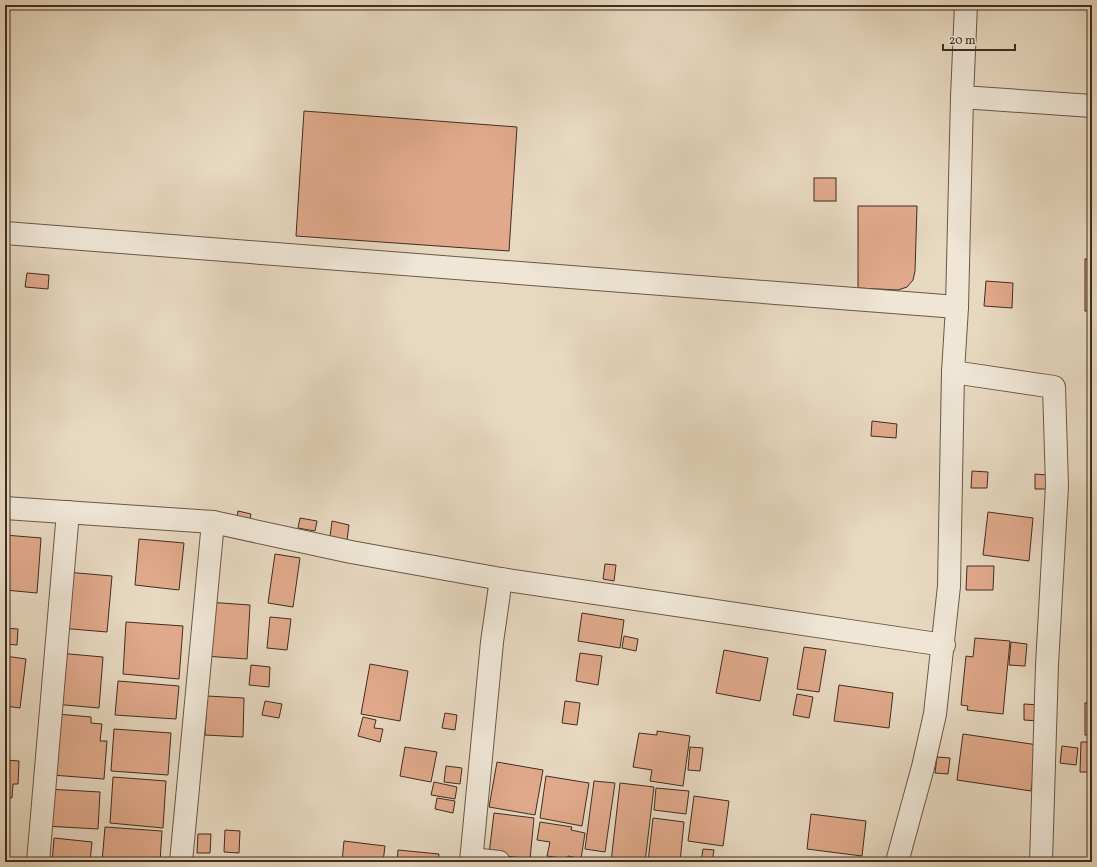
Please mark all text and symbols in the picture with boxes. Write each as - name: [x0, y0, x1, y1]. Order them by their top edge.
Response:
- scale bar: [943, 26, 1015, 52]
- text: 20 m: [949, 33, 976, 49]

